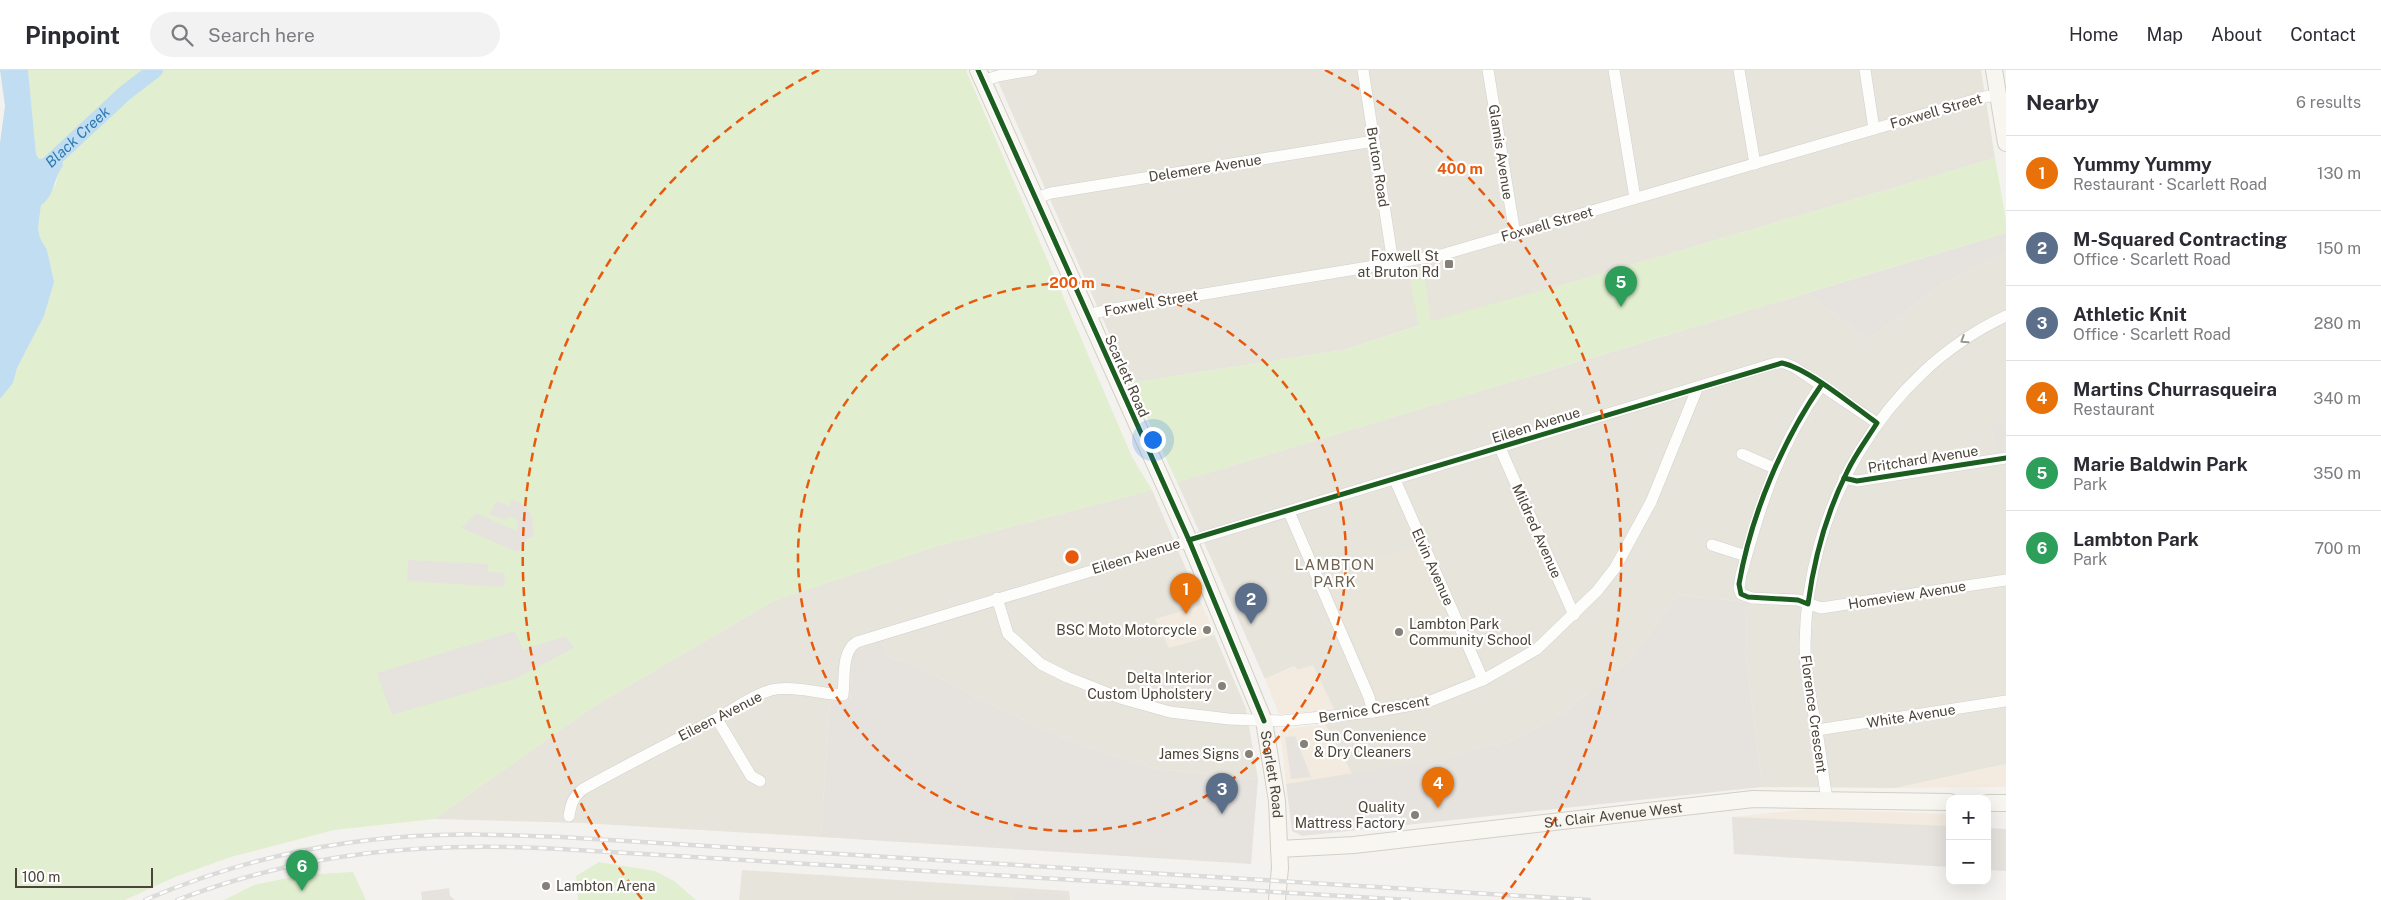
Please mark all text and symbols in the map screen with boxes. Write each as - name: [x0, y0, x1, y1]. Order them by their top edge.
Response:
- search box: [150, 12, 500, 57]
- text: Pinpoint: [25, 21, 120, 49]
- icon: search: [168, 21, 196, 49]
- text: Search here: [208, 24, 315, 46]
- text: Home: [2069, 24, 2119, 45]
- text: Map: [2147, 24, 2183, 45]
- text: About: [2211, 24, 2262, 45]
- text: Contact: [2290, 24, 2356, 45]
- street label: Foxwell Street: [1888, 90, 1984, 132]
- text: Nearby: [2026, 90, 2099, 115]
- text: 6 results: [2296, 93, 2361, 112]
- water label: Black Creek: [42, 102, 114, 171]
- street label: Glamis Avenue: [1486, 103, 1516, 201]
- street label: Bruton Road: [1364, 126, 1392, 208]
- street label: Delemere Avenue: [1147, 151, 1263, 185]
- text: Yummy Yummy: [2073, 153, 2212, 175]
- text: 400 m: [1437, 160, 1483, 177]
- text: 1: [2039, 164, 2045, 183]
- text: 130 m: [2317, 164, 2361, 183]
- text: Restaurant · Scarlett Road: [2073, 175, 2267, 194]
- street label: Foxwell Street: [1499, 203, 1595, 245]
- text: M-Squared Contracting: [2073, 228, 2287, 250]
- text: 2: [2037, 239, 2047, 258]
- text: 150 m: [2317, 239, 2361, 258]
- place label: Foxwell St at Bruton Rd: [1357, 248, 1439, 280]
- text: Office · Scarlett Road: [2073, 250, 2231, 269]
- marker: Foxwell St at Bruton Rd: [1443, 258, 1455, 270]
- pin: 5: [1605, 266, 1637, 307]
- text: 200 m: [1049, 274, 1095, 291]
- street label: Foxwell Street: [1103, 287, 1199, 319]
- text: Athletic Knit: [2073, 303, 2187, 325]
- text: 3: [2037, 314, 2047, 333]
- text: 280 m: [2314, 314, 2361, 333]
- text: Office · Scarlett Road: [2073, 325, 2231, 344]
- street label: Scarlett Road: [1102, 332, 1152, 420]
- one-way arrow: [1960, 334, 1969, 344]
- text: Martins Churrasqueira: [2073, 378, 2277, 400]
- text: 4: [2037, 389, 2047, 408]
- text: 340 m: [2313, 389, 2361, 408]
- text: Restaurant: [2073, 400, 2155, 419]
- street label: Eileen Avenue: [1490, 404, 1582, 446]
- your location: [1140, 427, 1166, 453]
- street label: Pritchard Avenue: [1867, 442, 1979, 476]
- text: Marie Baldwin Park: [2073, 453, 2248, 475]
- text: 5: [2037, 464, 2047, 483]
- text: 350 m: [2313, 464, 2361, 483]
- text: Park: [2073, 475, 2107, 494]
- street label: Mildred Avenue: [1509, 481, 1565, 581]
- street label: Elvin Avenue: [1409, 526, 1457, 608]
- text: Lambton Park: [2073, 528, 2199, 550]
- street label: Eileen Avenue: [1090, 535, 1182, 577]
- text: 6: [2037, 539, 2047, 558]
- text: 700 m: [2315, 539, 2361, 558]
- centre of rings: [1063, 548, 1081, 566]
- text: Park: [2073, 550, 2107, 569]
- district label: LAMBTON PARK: [1295, 556, 1375, 590]
- pin: 1: [1170, 573, 1202, 614]
- street label: Homeview Avenue: [1847, 578, 1967, 612]
- pin: 2: [1235, 583, 1267, 624]
- place label: Lambton Park Community School: [1409, 616, 1532, 648]
- place label: BSC Moto Motorcycle: [1056, 622, 1197, 638]
- marker: BSC Moto Motorcycle: [1201, 624, 1213, 636]
- marker: Lambton Park Community School: [1393, 626, 1405, 638]
- street label: Florence Crescent: [1798, 654, 1830, 774]
- place label: Delta Interior Custom Upholstery: [1087, 670, 1213, 702]
- marker: Delta Interior Custom Upholstery: [1216, 680, 1228, 692]
- street label: Eileen Avenue: [676, 688, 764, 744]
- street label: Bernice Crescent: [1317, 692, 1431, 726]
- street label: White Avenue: [1866, 701, 1957, 731]
- place label: Sun Convenience & Dry Cleaners: [1314, 728, 1426, 760]
- street label: Scarlett Road: [1258, 729, 1286, 818]
- marker: Sun Convenience & Dry Cleaners: [1298, 738, 1310, 750]
- place label: James Signs: [1159, 746, 1239, 762]
- marker: James Signs: [1243, 748, 1255, 760]
- pin: 4: [1422, 767, 1454, 808]
- pin: 3: [1206, 773, 1238, 814]
- map controls: [1946, 795, 1991, 885]
- button: +: [1946, 795, 1991, 840]
- place label: Quality Mattress Factory: [1295, 799, 1406, 831]
- street label: St. Clair Avenue West: [1543, 799, 1683, 831]
- marker: Quality Mattress Factory: [1409, 809, 1421, 821]
- button: −: [1946, 840, 1991, 885]
- pin: 6: [286, 850, 318, 891]
- scale bar: [15, 865, 152, 888]
- text: 100 m: [22, 869, 60, 885]
- place label: Lambton Arena: [556, 878, 655, 894]
- marker: Lambton Arena: [540, 880, 552, 892]

